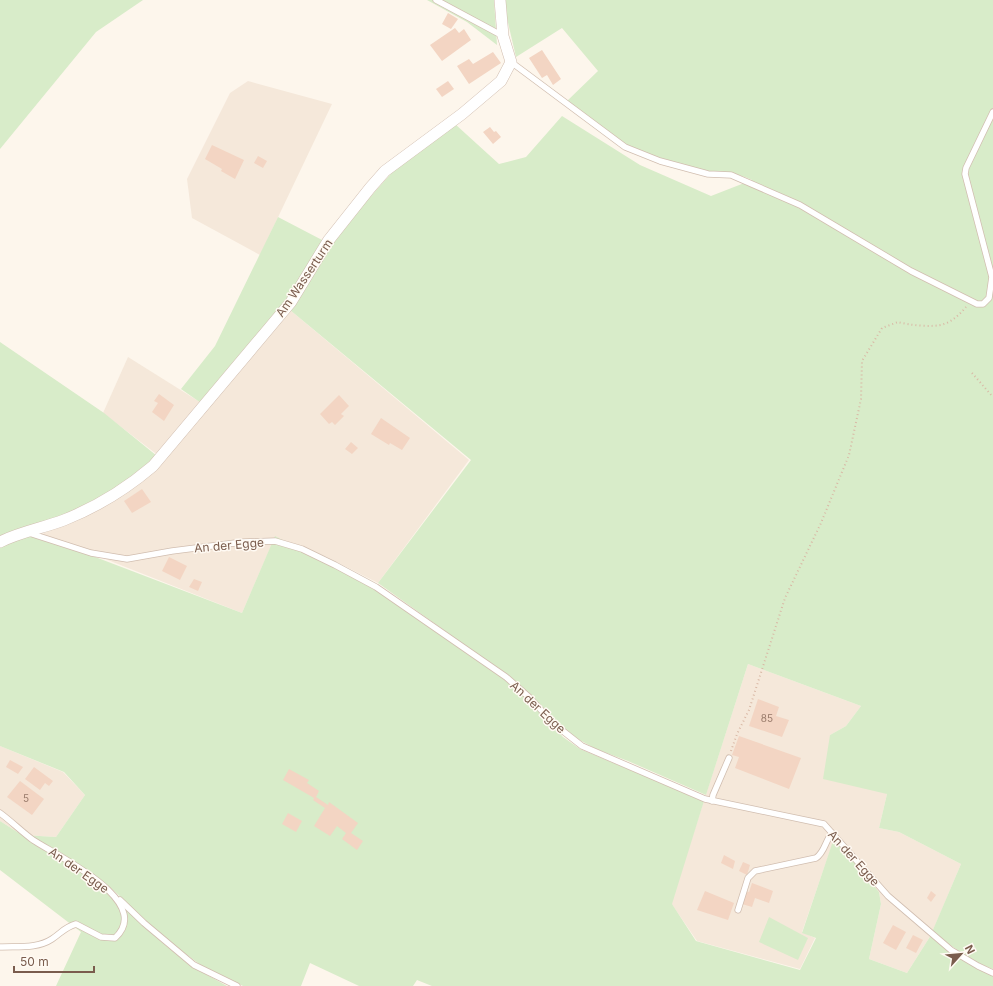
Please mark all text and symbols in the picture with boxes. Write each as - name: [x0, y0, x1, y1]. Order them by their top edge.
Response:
- street label: Am Wasserturm: [272, 236, 336, 320]
- street label: An der Egge: [194, 534, 264, 556]
- street label: An der Egge: [507, 678, 569, 736]
- house number: 85: [761, 712, 773, 724]
- house number: 5: [23, 792, 29, 804]
- street label: An der Egge: [825, 827, 883, 889]
- street label: An der Egge: [46, 844, 112, 896]
- north arrow: [941, 934, 981, 974]
- text: N: [962, 943, 978, 956]
- scale bar: [14, 948, 94, 974]
- text: 50 m: [20, 954, 49, 969]

